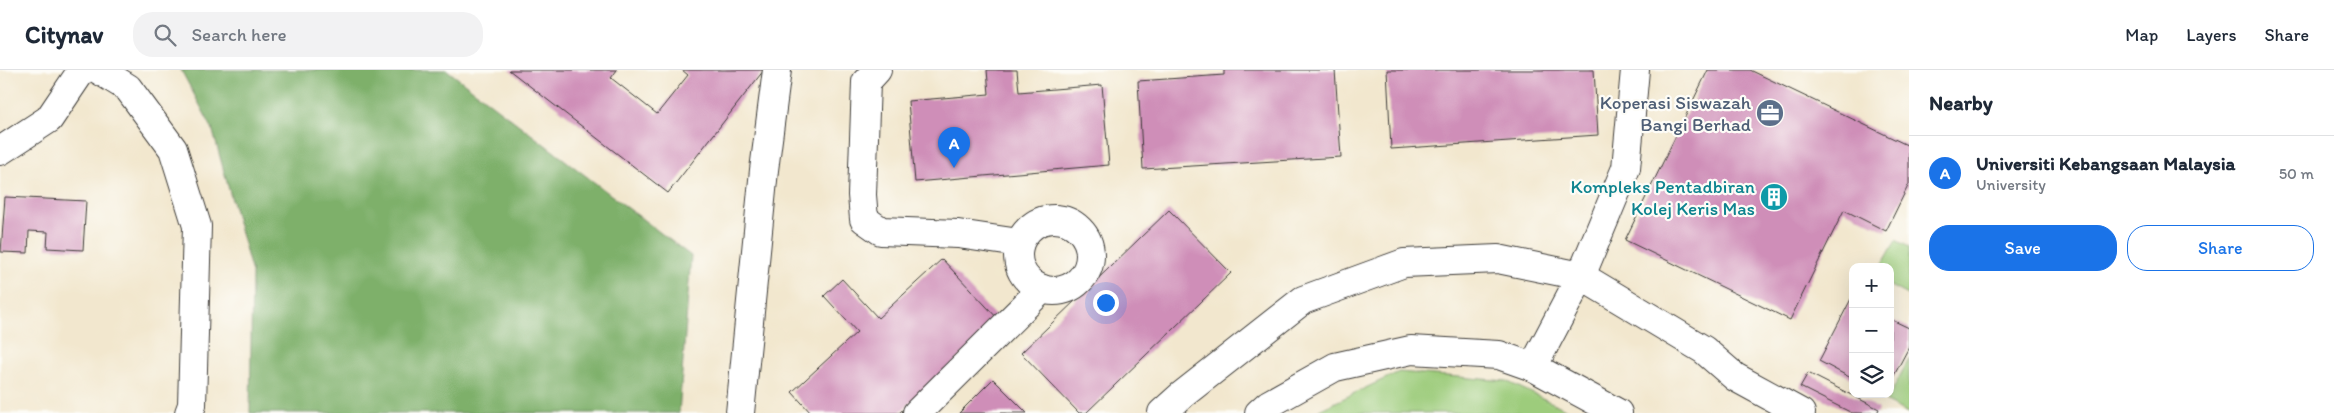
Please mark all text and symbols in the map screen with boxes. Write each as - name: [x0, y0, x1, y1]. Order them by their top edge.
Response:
- search box: [133, 12, 483, 57]
- text: Citynav: [25, 20, 103, 49]
- icon: search: [151, 21, 179, 49]
- text: Search here: [191, 23, 287, 46]
- text: Map: [2125, 24, 2158, 46]
- text: Layers: [2186, 24, 2236, 46]
- text: Share: [2264, 24, 2309, 46]
- text: Nearby: [1929, 90, 1993, 115]
- place label: Koperasi Siswazah Bangi Berhad: [1600, 91, 1752, 136]
- office icon: Koperasi Siswazah Bangi Berhad: [1755, 98, 1785, 128]
- pin: A: [938, 127, 970, 168]
- text: Universiti Kebangsaan Malaysia: [1976, 152, 2235, 175]
- text: A: [1940, 164, 1950, 183]
- text: 50 m: [2279, 164, 2314, 183]
- place label: Kompleks Pentadbiran Kolej Keris Mas: [1571, 175, 1755, 220]
- text: University: [1976, 175, 2046, 194]
- building icon: Kompleks Pentadbiran Kolej Keris Mas: [1759, 182, 1789, 212]
- button: Save: [1929, 225, 2117, 271]
- button: Share: [2127, 225, 2314, 271]
- map controls: [1849, 263, 1894, 398]
- button: +: [1849, 263, 1894, 308]
- your location: [1093, 290, 1119, 316]
- button: −: [1849, 308, 1894, 353]
- button: layers: [1849, 353, 1894, 398]

